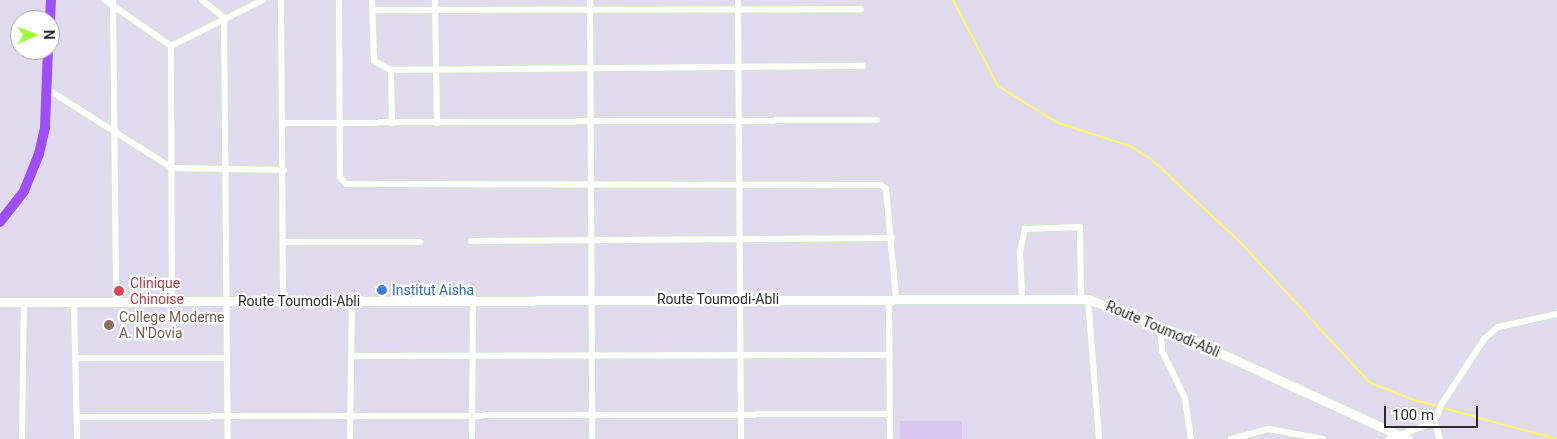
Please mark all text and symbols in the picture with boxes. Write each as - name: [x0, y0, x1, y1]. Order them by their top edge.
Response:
- north arrow: [10, 10, 60, 60]
- text: N: [41, 30, 57, 40]
- place label: Clinique Chinoise: [130, 275, 184, 308]
- place label: Institut Aisha: [392, 282, 474, 298]
- marker: Clinique Chinoise: [112, 284, 126, 298]
- marker: Institut Aisha: [376, 284, 388, 296]
- street label: Route Toumodi-Abli: [657, 291, 779, 307]
- street label: Route Toumodi-Abli: [238, 293, 360, 309]
- street label: Route Toumodi-Abli: [1103, 297, 1223, 361]
- place label: College Moderne A. N'Dovia: [119, 309, 225, 342]
- marker: College Moderne A. N'Dovia: [103, 319, 115, 331]
- scale bar: [1387, 396, 1481, 428]
- text: 100 m: [1392, 406, 1434, 424]

